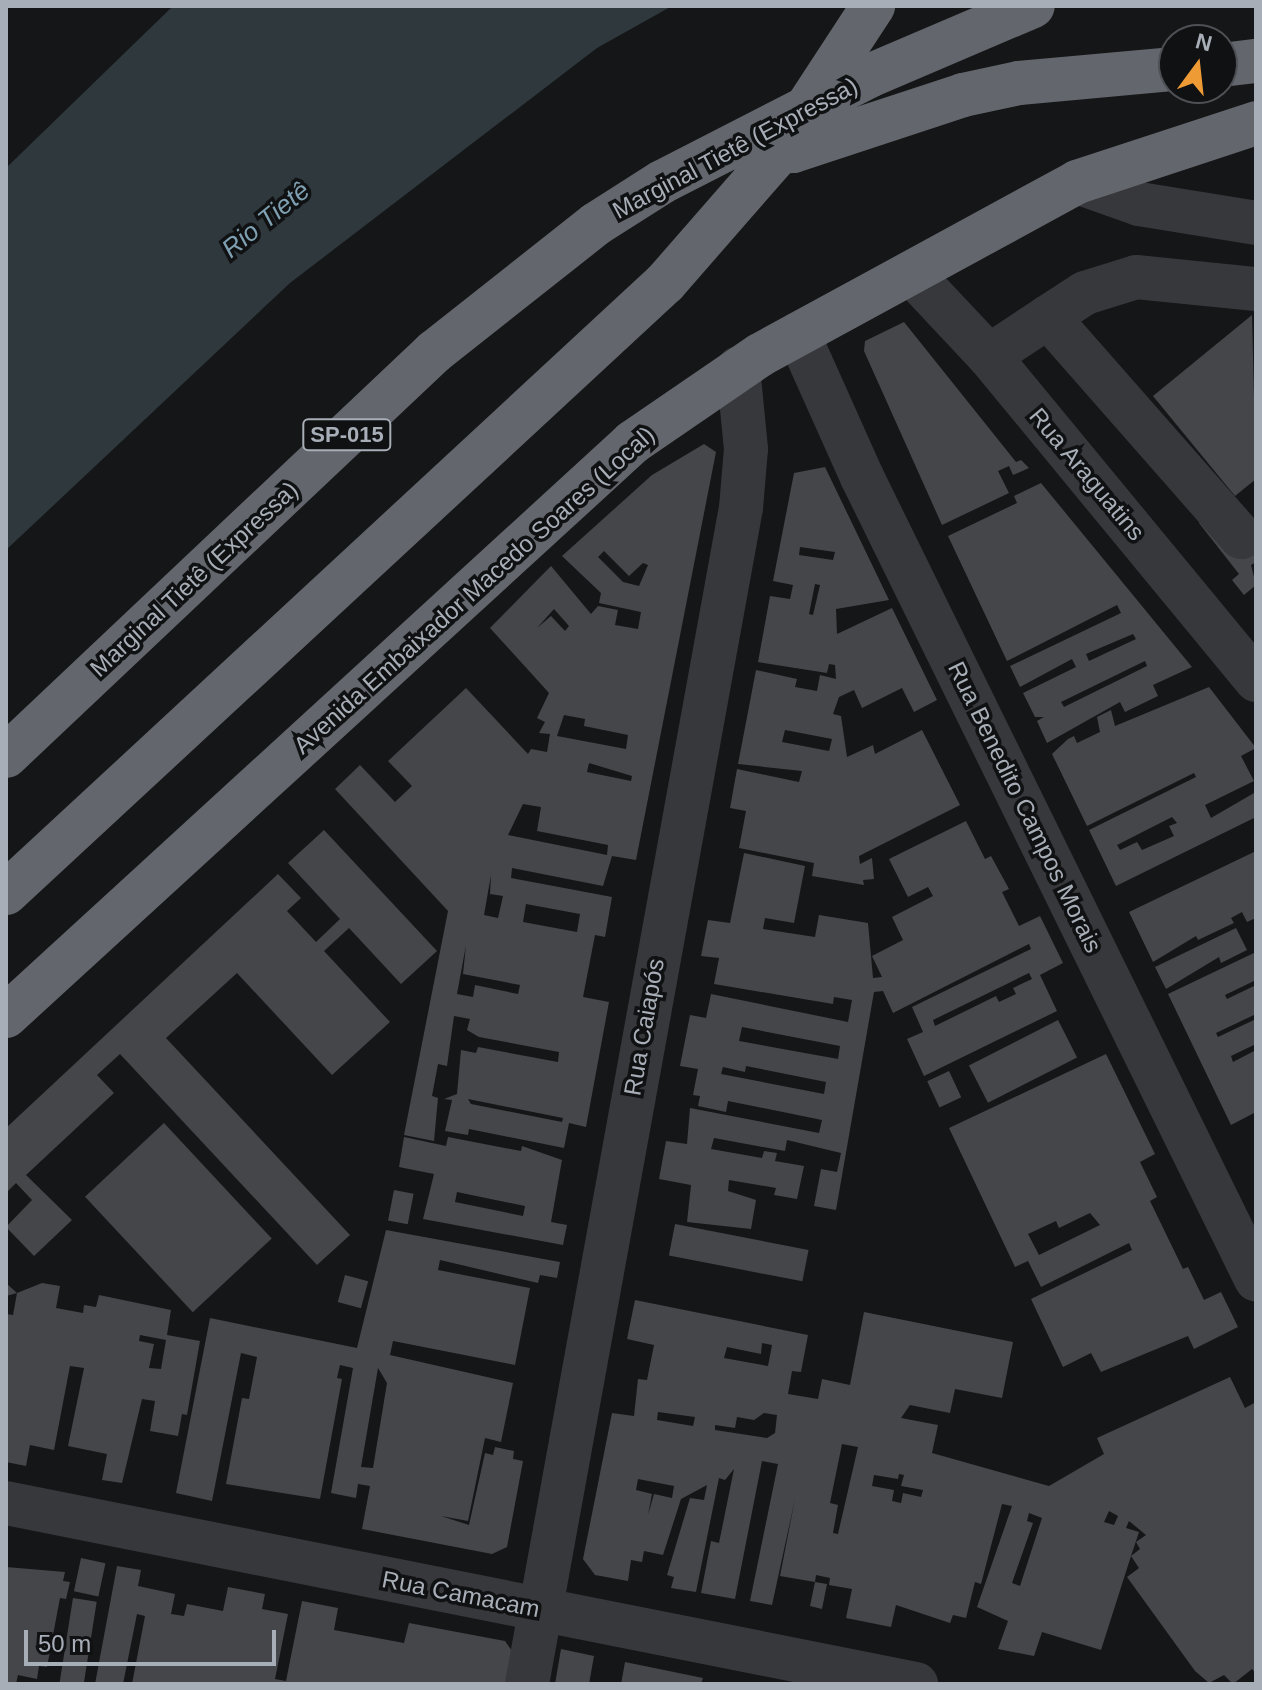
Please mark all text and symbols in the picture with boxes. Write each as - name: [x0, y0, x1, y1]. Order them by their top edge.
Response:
- north arrow: [1158, 24, 1238, 104]
- text: N: [1193, 28, 1215, 56]
- street label: Marginal Tietê (Expressa): [607, 71, 863, 225]
- water label: Rio Tietê: [216, 175, 316, 265]
- street label: Rua Araguatins: [1023, 401, 1151, 547]
- road number: SP-015: [301, 417, 393, 453]
- street label: Avenida Embaixador Macedo Soares (Local): [288, 420, 660, 760]
- street label: Marginal Tietê (Expressa): [84, 475, 304, 683]
- street label: Rua Benedito Campos Morais: [942, 657, 1108, 957]
- street label: Rua Caiapós: [618, 956, 670, 1098]
- street label: Rua Camacam: [380, 1565, 542, 1623]
- scale bar: [28, 1614, 280, 1664]
- text: 50 m: [38, 1630, 91, 1657]

